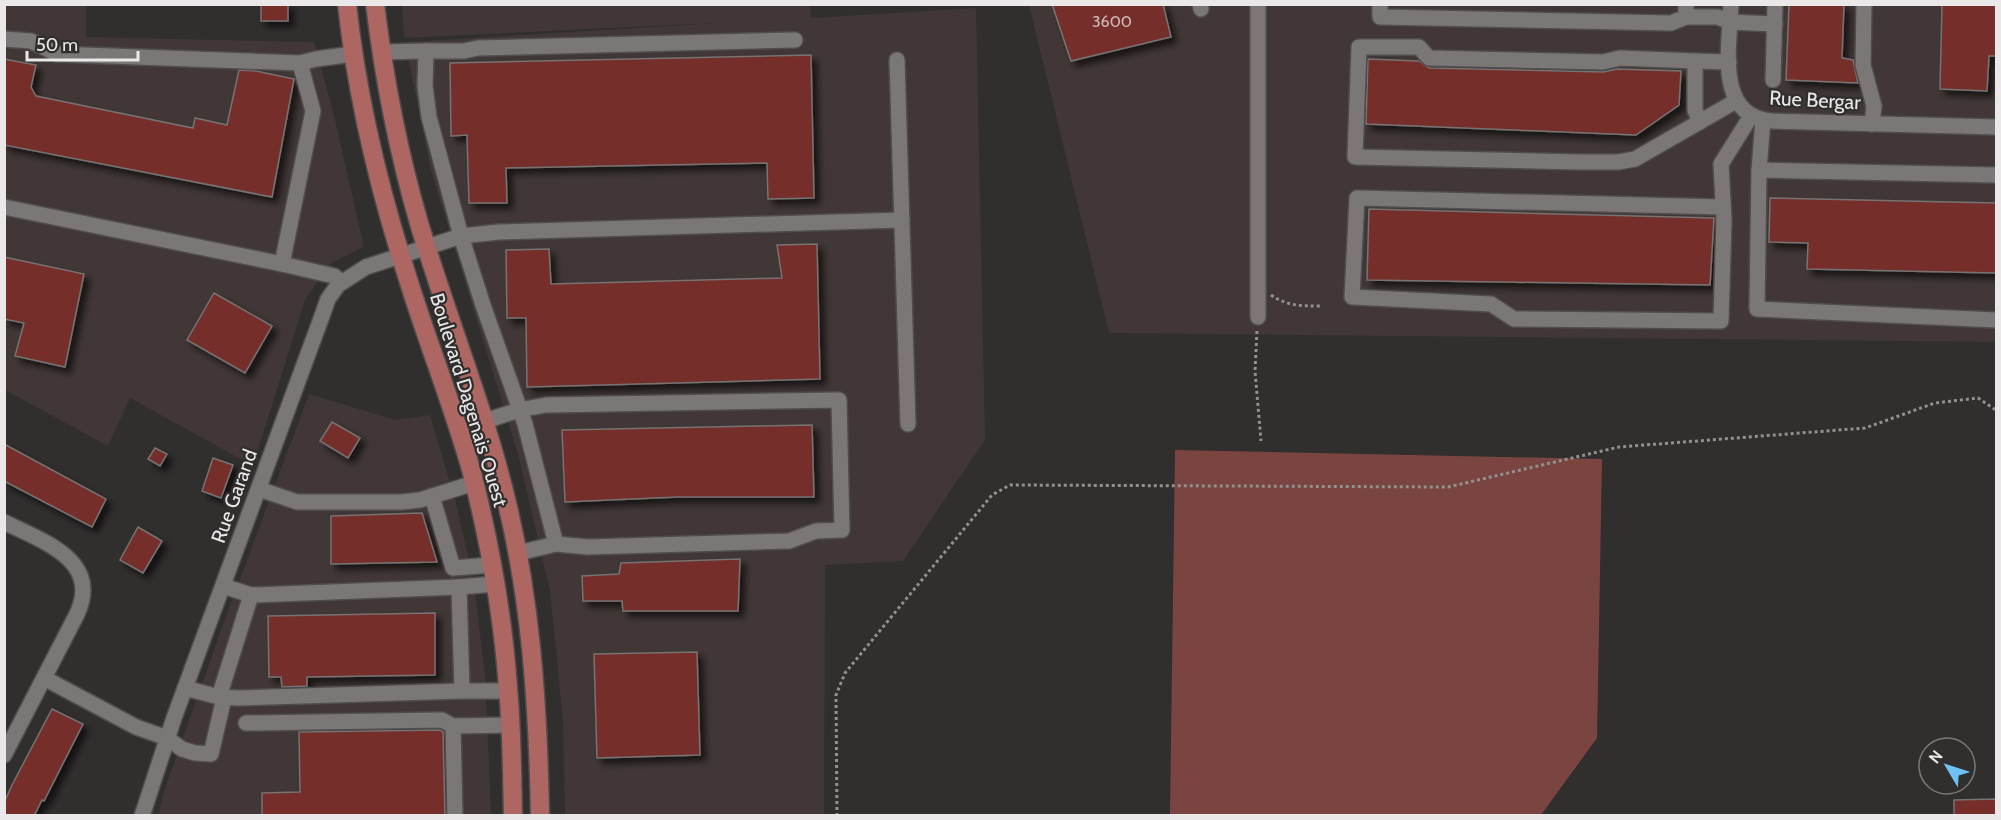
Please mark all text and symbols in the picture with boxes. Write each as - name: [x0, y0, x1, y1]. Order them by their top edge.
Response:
- house number: 3600: [1092, 12, 1132, 31]
- scale bar: [27, 24, 138, 62]
- text: 50 m: [36, 34, 78, 56]
- street label: Rue Bergar: [1769, 86, 1862, 114]
- street label: Boulevard Dagenais Ouest: [425, 290, 513, 510]
- street label: Rue Garand: [206, 446, 262, 546]
- north arrow: [1917, 736, 1977, 796]
- text: N: [1925, 747, 1947, 767]

